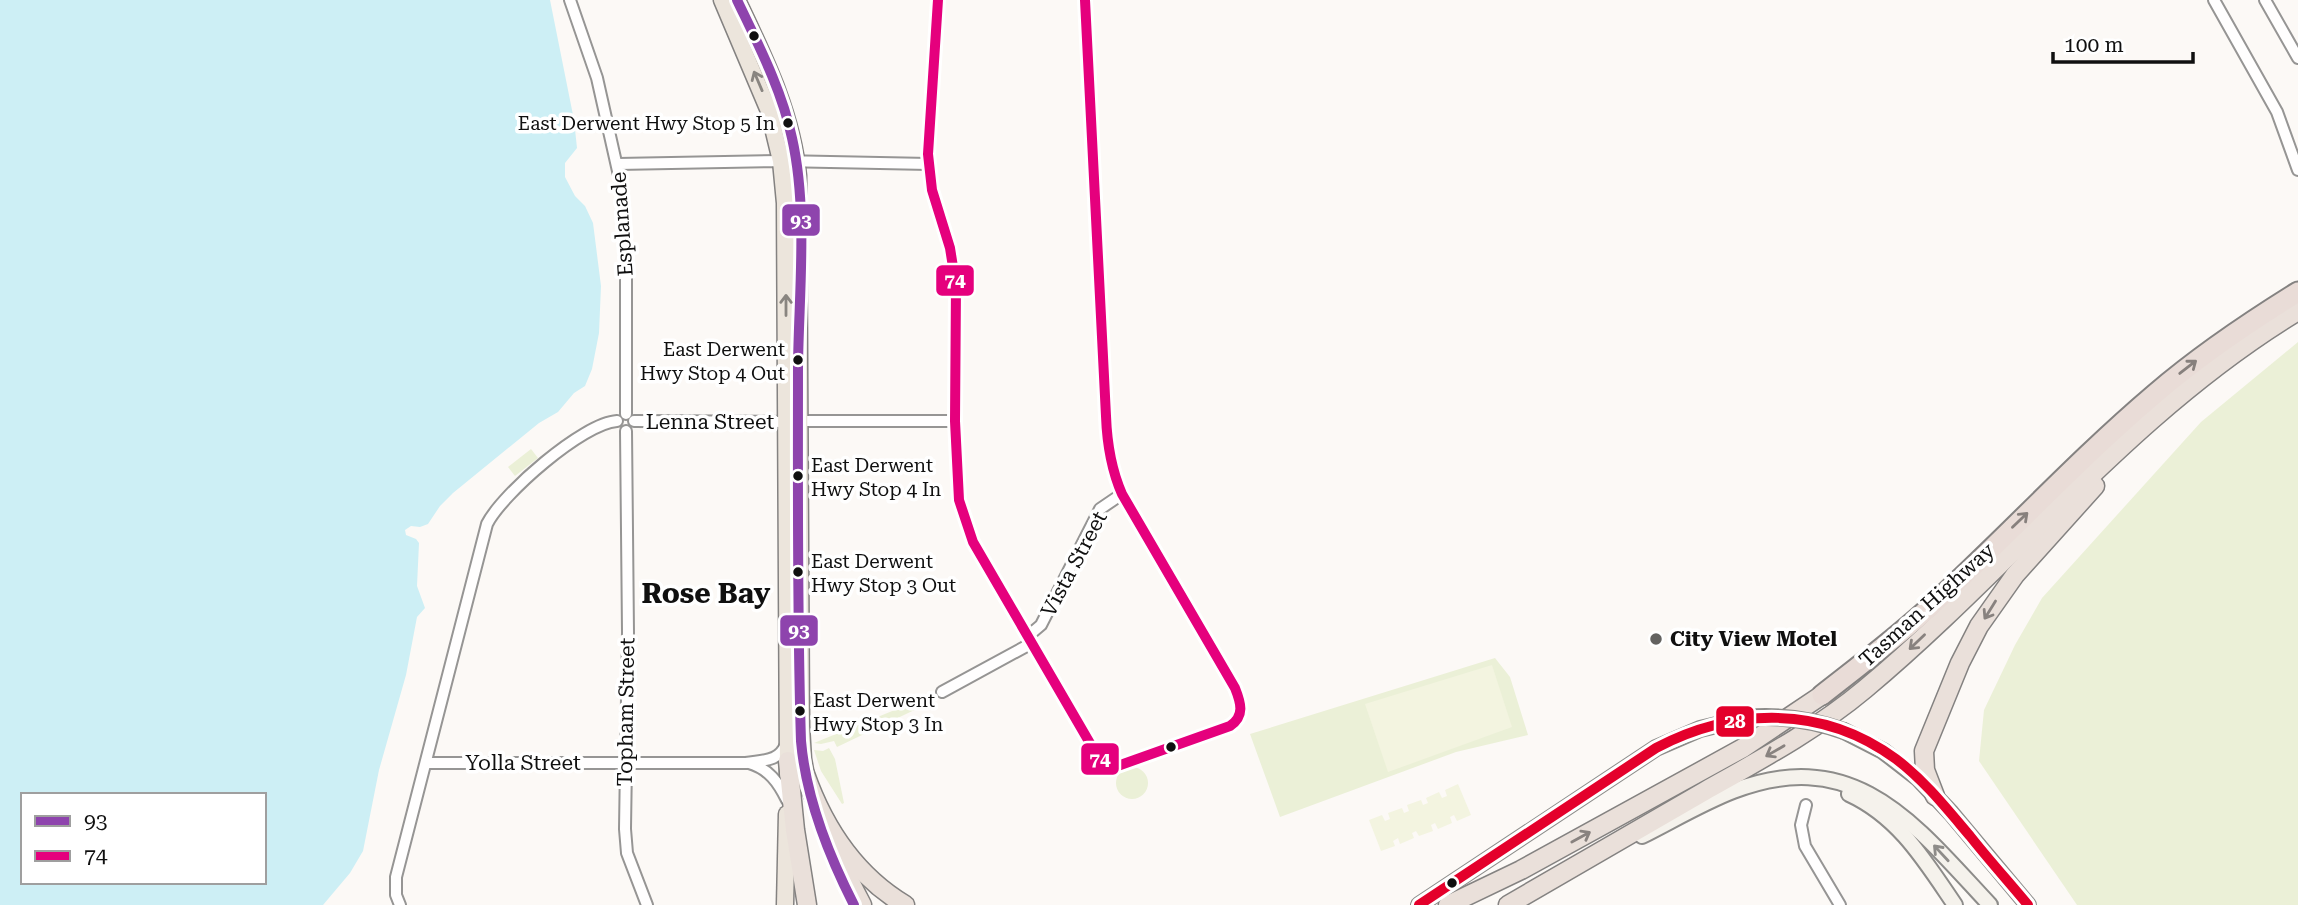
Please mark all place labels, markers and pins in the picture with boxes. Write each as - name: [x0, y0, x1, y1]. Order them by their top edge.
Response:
- unlabelled marker: [747, 29, 761, 43]
- place label: East Derwent Hwy Stop 5 In: [518, 112, 775, 135]
- marker: East Derwent Hwy Stop 5 In: [781, 116, 795, 130]
- place label: East Derwent Hwy Stop 4 Out: [640, 338, 785, 385]
- marker: East Derwent Hwy Stop 4 Out: [791, 353, 805, 367]
- place label: East Derwent Hwy Stop 4 In: [811, 454, 941, 501]
- marker: East Derwent Hwy Stop 4 In: [791, 469, 805, 483]
- place label: East Derwent Hwy Stop 3 Out: [811, 550, 956, 597]
- marker: East Derwent Hwy Stop 3 Out: [791, 565, 805, 579]
- place label: City View Motel: [1670, 627, 1837, 651]
- marker: City View Motel: [1648, 631, 1664, 647]
- place label: East Derwent Hwy Stop 3 In: [813, 689, 943, 736]
- marker: East Derwent Hwy Stop 3 In: [793, 704, 807, 718]
- unlabelled marker: [1164, 740, 1178, 754]
- unlabelled marker: [1445, 876, 1459, 890]

